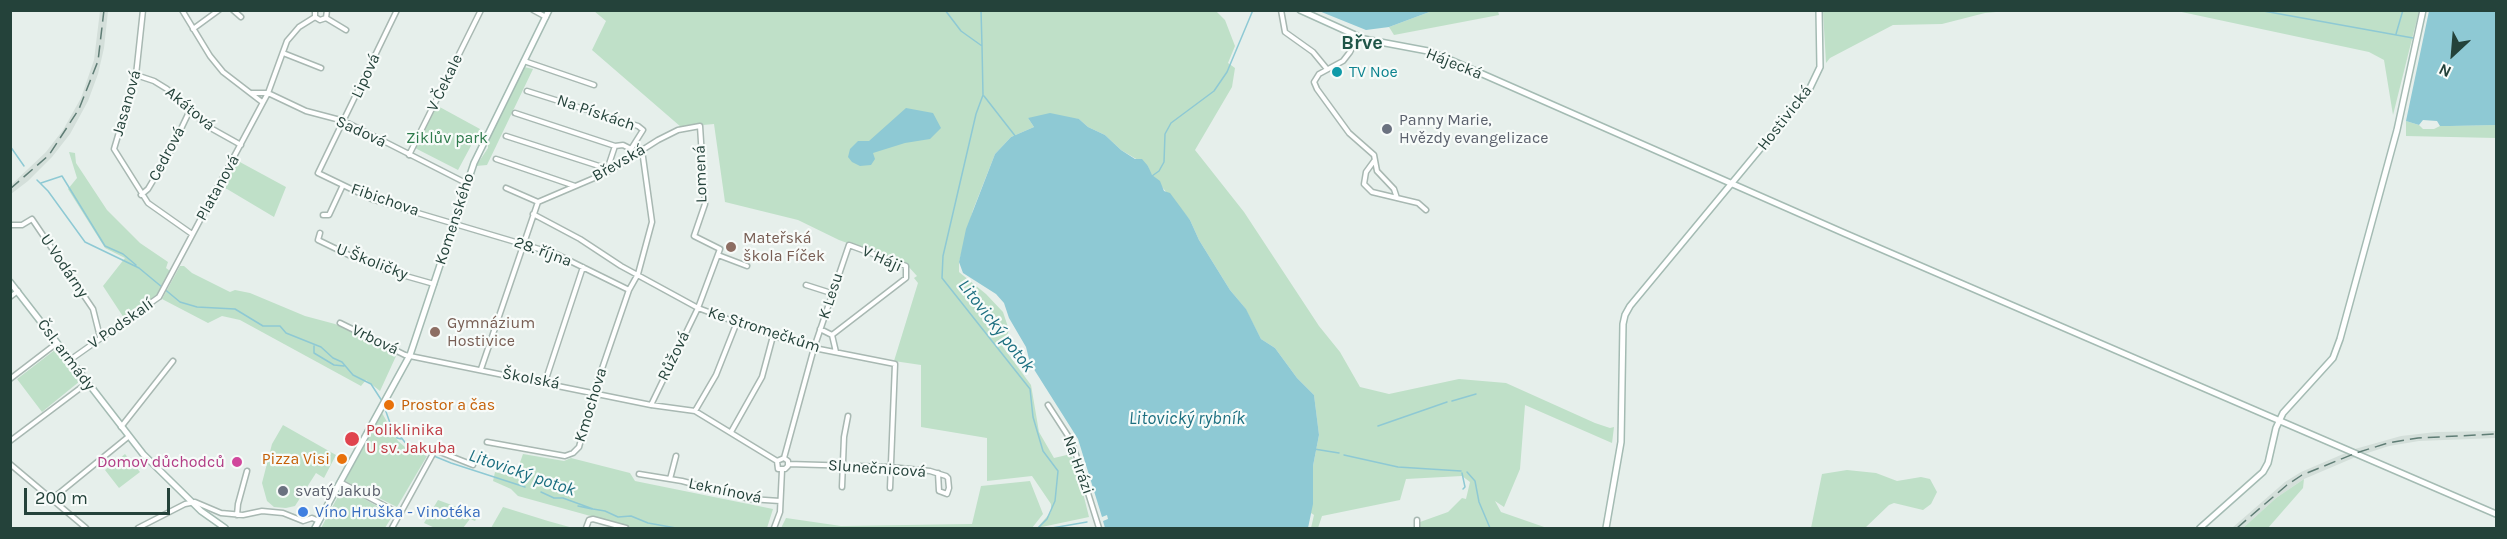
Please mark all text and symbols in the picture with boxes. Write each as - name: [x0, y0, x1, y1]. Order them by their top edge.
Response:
- north arrow: [2423, 24, 2483, 84]
- district label: Břve: [1341, 31, 1383, 55]
- street label: Hájecká: [1423, 44, 1485, 84]
- street label: Lipová: [347, 51, 385, 101]
- street label: V Čekale: [423, 51, 467, 115]
- text: N: [2436, 60, 2454, 82]
- place label: TV Noe: [1349, 62, 1398, 82]
- marker: TV Noe: [1330, 65, 1344, 79]
- street label: Jasanová: [108, 68, 146, 138]
- street label: Hostivická: [1754, 82, 1816, 154]
- street label: Akátová: [161, 83, 219, 135]
- street label: Na Pískách: [554, 91, 638, 135]
- place label: Panny Marie, Hvězdy evangelizace: [1399, 110, 1548, 148]
- street label: Sadová: [333, 112, 389, 152]
- marker: Panny Marie, Hvězdy evangelizace: [1380, 122, 1394, 136]
- street label: Cedrová: [145, 123, 189, 185]
- park label: Ziklův park: [406, 128, 488, 148]
- street label: Břevská: [589, 140, 649, 186]
- street label: Lomená: [690, 145, 712, 203]
- street label: Platanová: [192, 152, 244, 224]
- street label: Komenského: [431, 171, 479, 267]
- street label: Fibichova: [348, 179, 422, 221]
- place label: Mateřská škola Fíček: [743, 228, 825, 266]
- street label: U Vodárny: [36, 231, 92, 301]
- street label: 28. října: [512, 233, 574, 271]
- street label: U Školičky: [333, 240, 411, 284]
- marker: Mateřská škola Fíček: [724, 240, 738, 254]
- street label: V Háji: [859, 242, 905, 276]
- street label: K Lesu: [815, 271, 847, 321]
- water label: Litovický potok: [953, 275, 1039, 377]
- street label: V Podskalí: [85, 295, 157, 353]
- street label: Ke Stromečkům: [705, 303, 823, 357]
- place label: Gymnázium Hostivice: [447, 313, 535, 351]
- street label: Čsl. armády: [33, 315, 99, 395]
- street label: Vrbová: [349, 320, 401, 360]
- marker: Gymnázium Hostivice: [428, 325, 442, 339]
- street label: Růžová: [654, 328, 694, 384]
- street label: Školská: [501, 364, 561, 394]
- street label: Kmochova: [571, 365, 611, 445]
- place label: Prostor a čas: [401, 395, 495, 415]
- marker: Prostor a čas: [382, 398, 396, 412]
- water label: Litovický rybník: [1129, 408, 1245, 430]
- place label: Poliklinika U sv. Jakuba: [366, 420, 456, 458]
- marker: Poliklinika U sv. Jakuba: [343, 430, 361, 448]
- street label: Na Hrázi: [1059, 433, 1097, 497]
- water label: Litovický potok: [466, 445, 578, 501]
- place label: Pizza Visi: [262, 449, 330, 469]
- place label: Domov důchodců: [97, 452, 225, 472]
- marker: Pizza Visi: [335, 452, 349, 466]
- marker: Domov důchodců: [230, 455, 244, 469]
- street label: Slunečnicová: [827, 456, 927, 482]
- street label: Leknínová: [687, 474, 763, 508]
- scale bar: [27, 476, 172, 514]
- place label: svatý Jakub: [295, 481, 381, 501]
- marker: svatý Jakub: [276, 484, 290, 498]
- text: 200 m: [35, 487, 88, 509]
- place label: Víno Hruška - Vinotéka: [315, 502, 481, 522]
- marker: Víno Hruška - Vinotéka: [296, 505, 310, 519]

